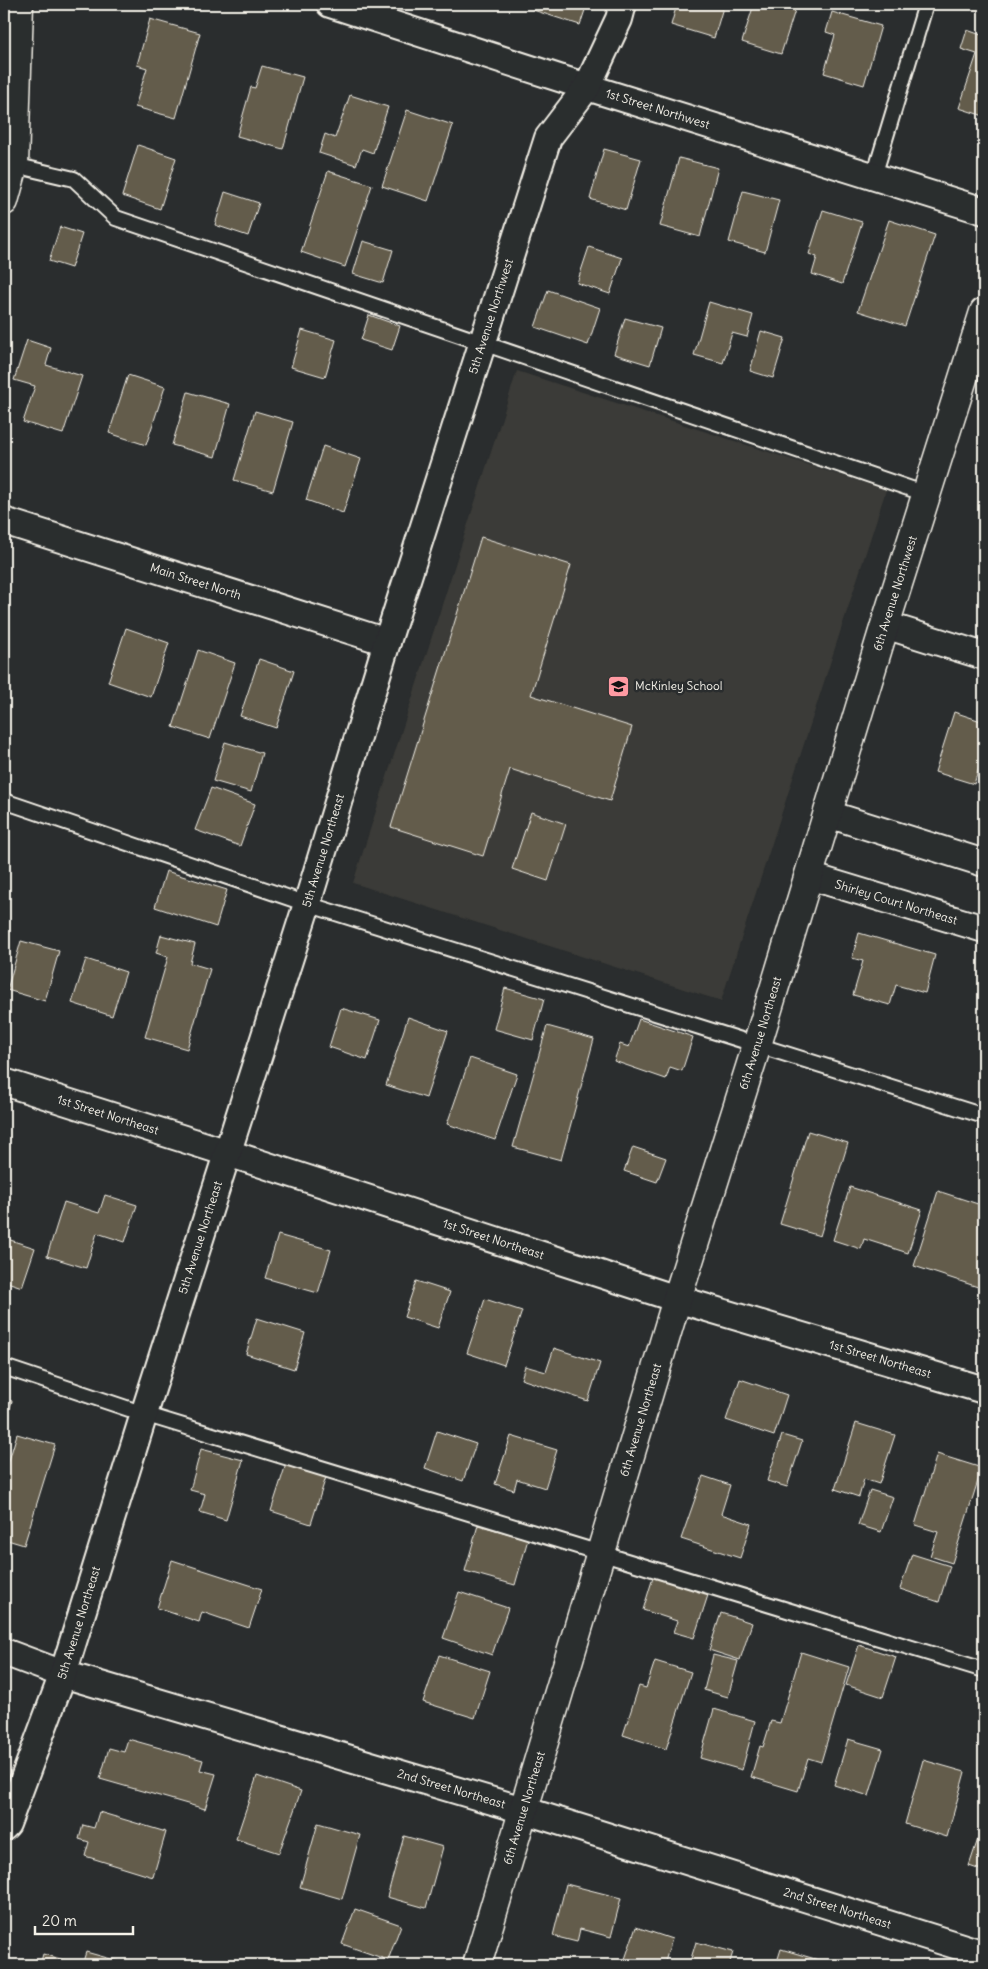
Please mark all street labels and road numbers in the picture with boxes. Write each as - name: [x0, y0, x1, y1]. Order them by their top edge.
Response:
- street label: 1st Street Northwest: [604, 85, 712, 132]
- street label: 5th Avenue Northwest: [465, 257, 516, 376]
- street label: 6th Avenue Northwest: [870, 534, 920, 653]
- street label: Main Street North: [148, 560, 243, 603]
- street label: 5th Avenue Northeast: [299, 792, 347, 909]
- street label: Shirley Court Northeast: [833, 876, 959, 928]
- street label: 6th Avenue Northeast: [735, 975, 784, 1091]
- street label: 1st Street Northeast: [55, 1091, 161, 1138]
- street label: 5th Avenue Northeast: [175, 1179, 225, 1296]
- street label: 1st Street Northeast: [441, 1215, 546, 1262]
- street label: 1st Street Northeast: [827, 1337, 933, 1381]
- street label: 6th Avenue Northeast: [616, 1361, 664, 1478]
- street label: 5th Avenue Northeast: [54, 1564, 103, 1681]
- street label: 6th Avenue Northeast: [500, 1749, 548, 1866]
- street label: 2nd Street Northeast: [396, 1765, 507, 1811]
- street label: 2nd Street Northeast: [782, 1884, 893, 1932]

